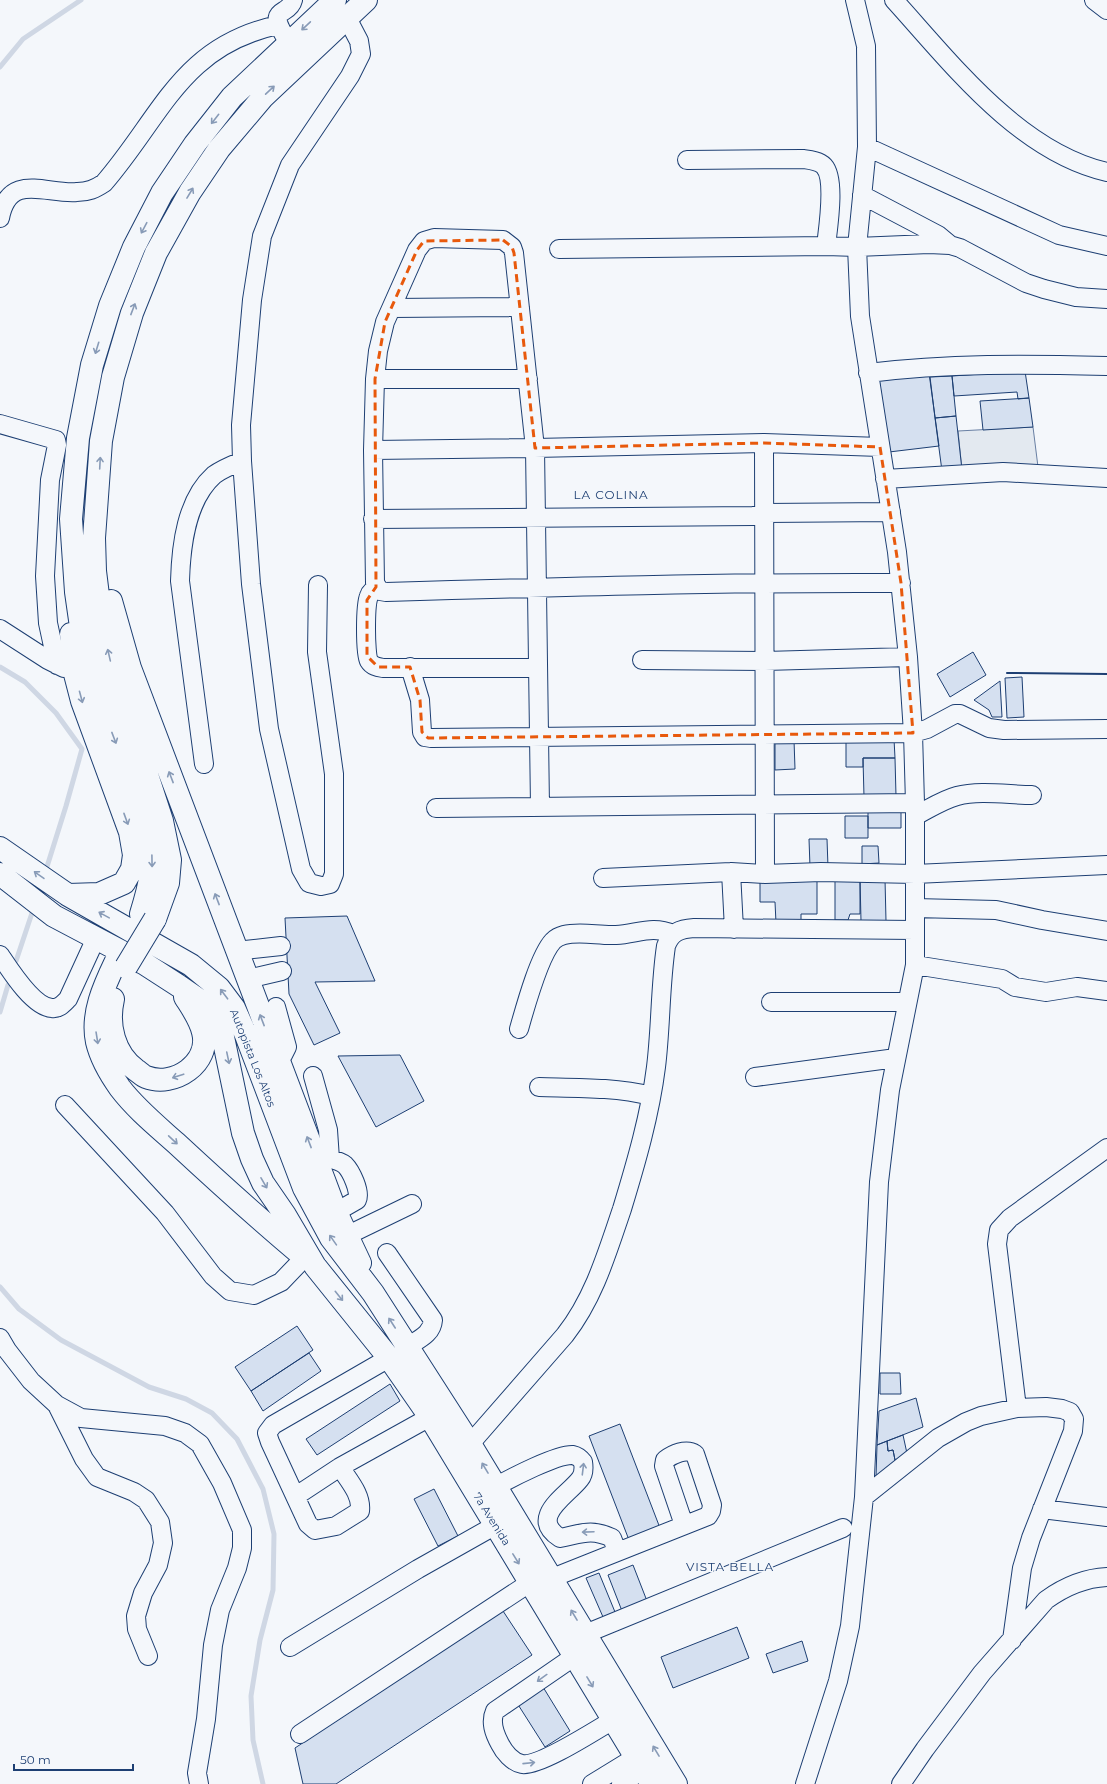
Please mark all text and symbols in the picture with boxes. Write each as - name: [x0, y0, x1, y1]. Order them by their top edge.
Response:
- one-way arrow: [301, 22, 311, 31]
- one-way arrow: [265, 86, 275, 95]
- one-way arrow: [210, 113, 219, 124]
- one-way arrow: [186, 188, 194, 199]
- one-way arrow: [140, 221, 148, 233]
- one-way arrow: [130, 304, 138, 316]
- one-way arrow: [93, 342, 100, 355]
- one-way arrow: [96, 457, 103, 470]
- district label: LA COLINA: [573, 487, 649, 502]
- one-way arrow: [105, 649, 113, 662]
- one-way arrow: [78, 690, 86, 703]
- one-way arrow: [110, 731, 118, 743]
- one-way arrow: [166, 771, 174, 783]
- one-way arrow: [122, 813, 130, 825]
- one-way arrow: [149, 854, 156, 867]
- one-way arrow: [34, 871, 45, 879]
- one-way arrow: [212, 893, 220, 905]
- one-way arrow: [99, 911, 111, 919]
- one-way arrow: [219, 989, 228, 1000]
- street label: Autopista Los Altos: [227, 1007, 279, 1110]
- one-way arrow: [258, 1015, 266, 1027]
- one-way arrow: [93, 1032, 101, 1045]
- one-way arrow: [224, 1052, 232, 1065]
- one-way arrow: [171, 1073, 184, 1080]
- one-way arrow: [168, 1136, 178, 1145]
- one-way arrow: [305, 1136, 313, 1148]
- one-way arrow: [260, 1176, 268, 1188]
- one-way arrow: [329, 1235, 337, 1246]
- one-way arrow: [335, 1291, 344, 1302]
- one-way arrow: [388, 1318, 396, 1329]
- one-way arrow: [480, 1462, 488, 1474]
- one-way arrow: [579, 1463, 586, 1476]
- street label: 7a Avenida: [470, 1490, 514, 1548]
- one-way arrow: [582, 1529, 595, 1536]
- one-way arrow: [512, 1553, 520, 1564]
- district label: VISTA BELLA: [686, 1559, 774, 1574]
- one-way arrow: [570, 1609, 578, 1621]
- one-way arrow: [537, 1674, 548, 1682]
- one-way arrow: [587, 1676, 595, 1688]
- one-way arrow: [651, 1745, 659, 1757]
- scale bar: [14, 1746, 133, 1772]
- text: 50 m: [20, 1752, 51, 1767]
- one-way arrow: [522, 1759, 535, 1767]

